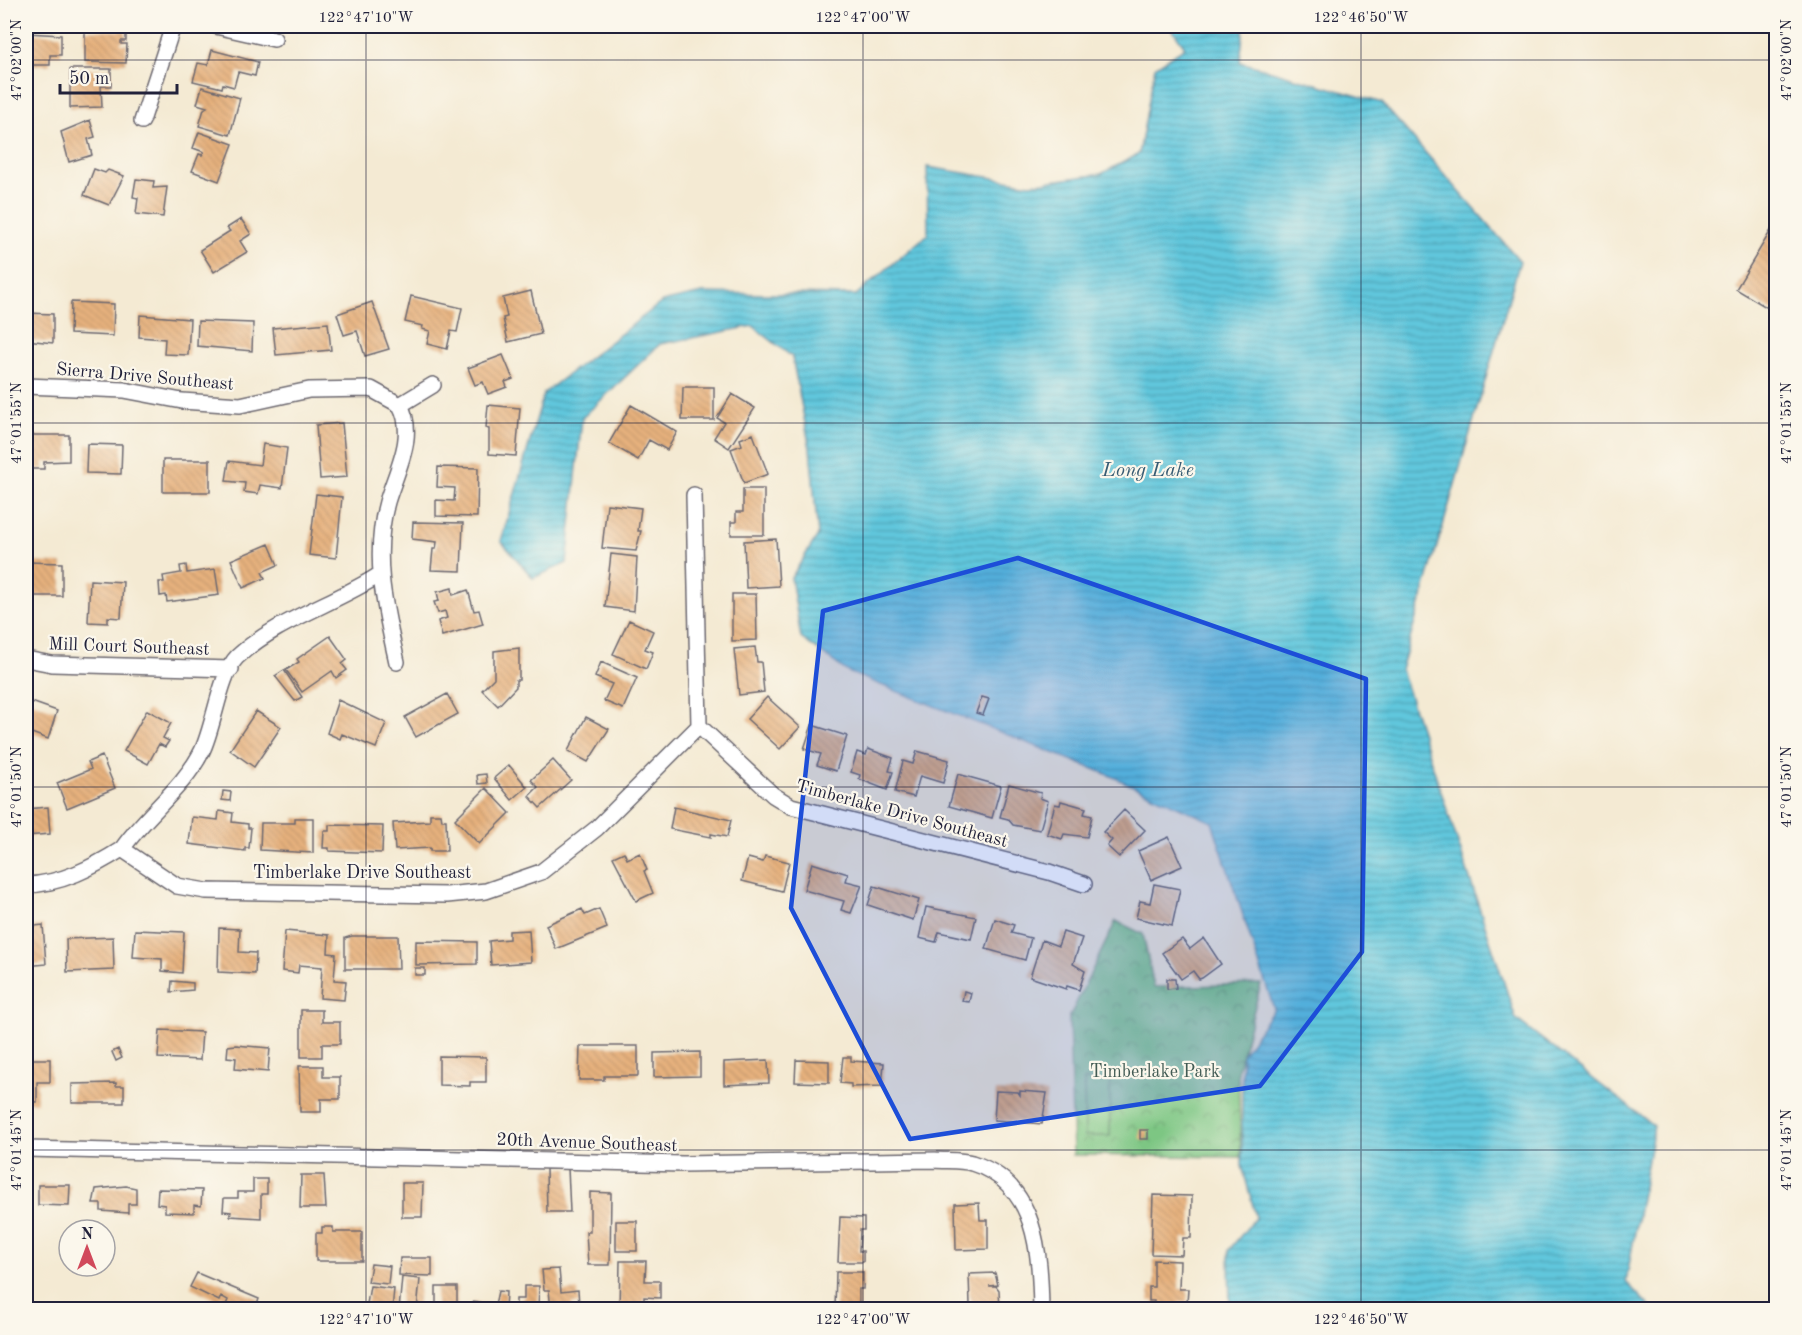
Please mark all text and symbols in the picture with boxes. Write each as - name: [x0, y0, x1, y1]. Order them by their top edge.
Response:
- text: 122°47'10"W: [318, 11, 414, 26]
- text: 122°47'00"W: [815, 11, 911, 26]
- text: 122°46'50"W: [1313, 11, 1409, 26]
- text: 47°02'00"N: [10, 19, 25, 101]
- text: 47°02'00"N: [1780, 19, 1795, 101]
- scale bar: [60, 57, 177, 95]
- text: 50 m: [69, 70, 109, 88]
- street label: Sierra Drive Southeast: [55, 360, 235, 394]
- text: 47°01'55"N: [10, 382, 25, 464]
- text: 47°01'55"N: [1780, 382, 1795, 464]
- water label: Long Lake: [1101, 461, 1194, 481]
- street label: Mill Court Southeast: [48, 635, 210, 659]
- text: 47°01'50"N: [10, 746, 25, 828]
- text: 47°01'50"N: [1780, 746, 1795, 828]
- street label: Timberlake Drive Southeast: [794, 777, 1010, 851]
- street label: Timberlake Drive Southeast: [253, 864, 471, 882]
- park label: Timberlake Park: [1090, 1063, 1220, 1081]
- text: 47°01'45"N: [10, 1109, 25, 1191]
- text: 47°01'45"N: [1780, 1109, 1795, 1191]
- street label: 20th Avenue Southeast: [496, 1131, 678, 1155]
- north arrow: [57, 1218, 117, 1278]
- text: N: [81, 1227, 94, 1243]
- text: 122°47'10"W: [318, 1313, 414, 1328]
- text: 122°47'00"W: [815, 1313, 911, 1328]
- text: 122°46'50"W: [1313, 1313, 1409, 1328]

